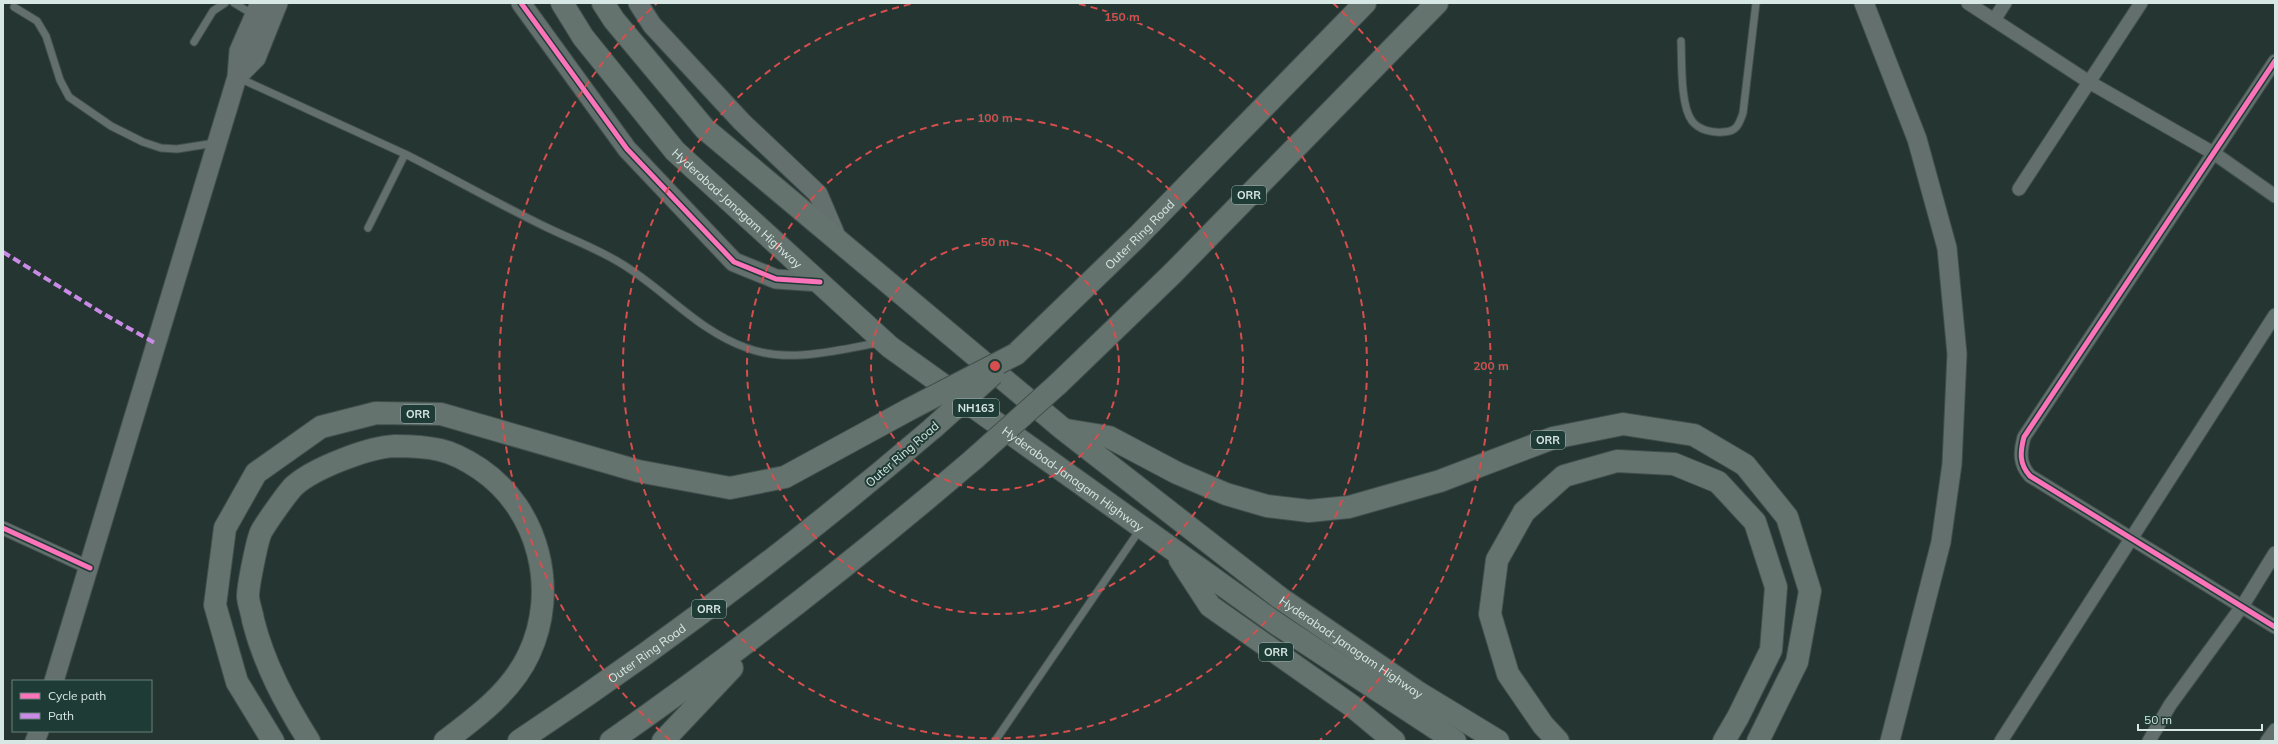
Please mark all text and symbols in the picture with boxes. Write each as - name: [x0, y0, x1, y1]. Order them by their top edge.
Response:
- text: 150 m: [1104, 9, 1140, 24]
- text: 100 m: [977, 110, 1013, 125]
- street label: Hyderabad-Janagam Highway: [669, 145, 806, 271]
- road number: ORR: [1232, 186, 1266, 204]
- street label: Outer Ring Road: [1101, 196, 1177, 272]
- text: 50 m: [981, 234, 1009, 249]
- text: 200 m: [1473, 358, 1509, 373]
- centre of rings: [988, 359, 1002, 373]
- road number: NH163: [953, 399, 999, 417]
- road number: ORR: [401, 405, 435, 423]
- street label: Outer Ring Road: [862, 418, 942, 490]
- street label: Hyderabad-Janagam Highway: [1000, 422, 1148, 534]
- road number: ORR: [1531, 431, 1565, 449]
- street label: Hyderabad-Janagam Highway: [1277, 592, 1427, 702]
- road number: ORR: [692, 600, 726, 618]
- street label: Outer Ring Road: [605, 620, 688, 686]
- road number: ORR: [1259, 643, 1293, 661]
- legend: [12, 680, 152, 732]
- text: Cycle path: [48, 688, 106, 703]
- scale bar: [2138, 706, 2262, 732]
- text: Path: [48, 708, 74, 723]
- text: 50 m: [2144, 712, 2172, 727]

